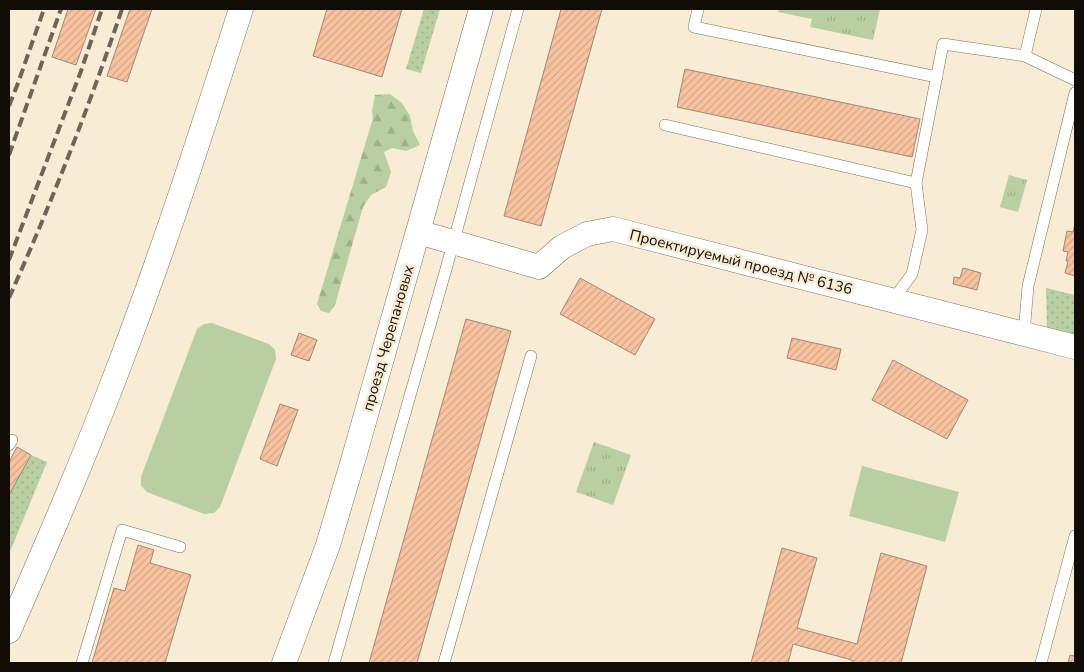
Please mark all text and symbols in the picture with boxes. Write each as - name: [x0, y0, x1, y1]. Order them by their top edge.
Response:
- street label: Проектируемый проезд № 6136: [627, 225, 855, 299]
- street label: проезд Черепановых: [358, 263, 418, 413]

